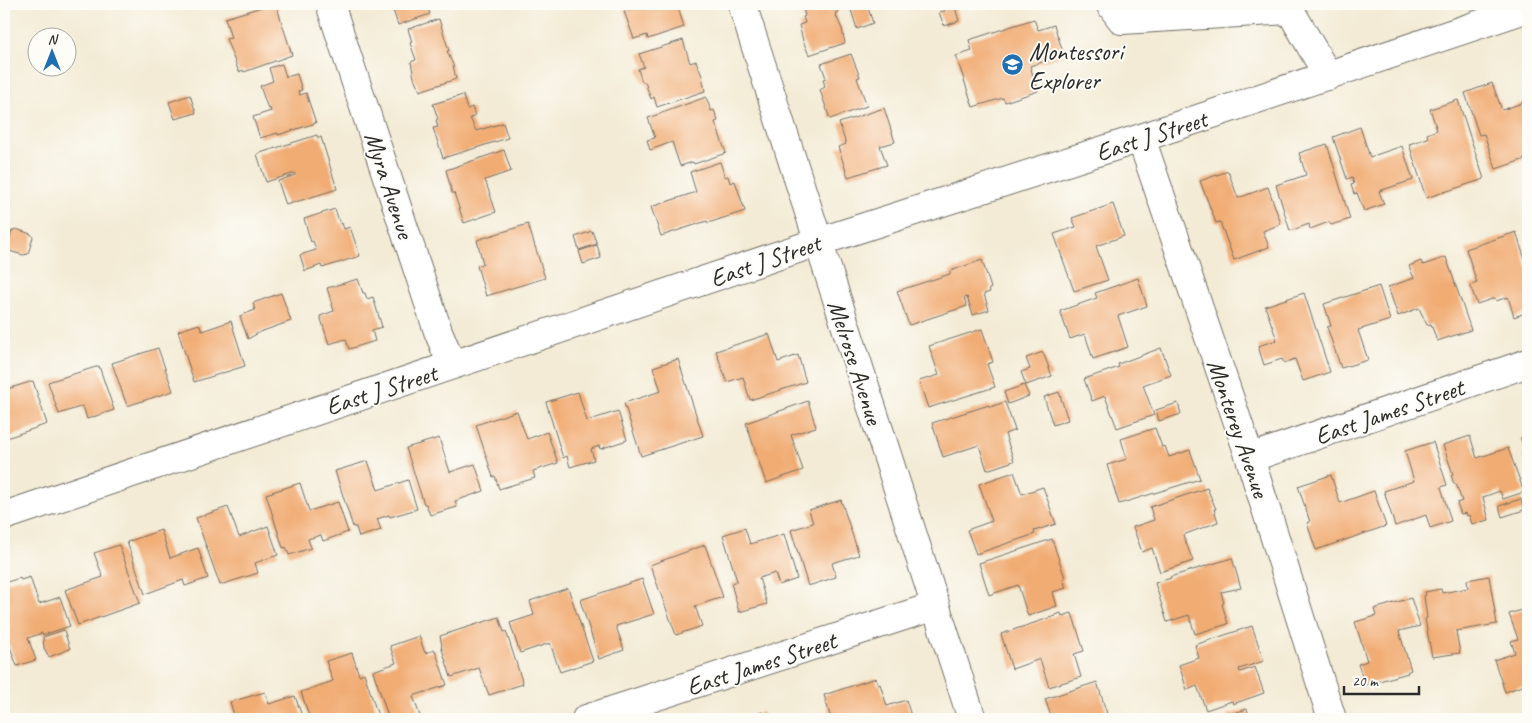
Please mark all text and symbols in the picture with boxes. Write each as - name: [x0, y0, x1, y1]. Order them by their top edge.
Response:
- north arrow: [28, 28, 78, 78]
- text: N: [48, 31, 59, 48]
- place label: Montessori Explorer: [1029, 36, 1126, 97]
- school or university icon: Montessori Explorer: [1001, 53, 1025, 77]
- street label: East J Street: [1092, 102, 1213, 169]
- street label: Myra Avenue: [357, 128, 422, 244]
- street label: East J Street: [706, 226, 827, 295]
- street label: Melrose Avenue: [820, 296, 891, 430]
- street label: Monterey Avenue: [1200, 355, 1277, 503]
- street label: East J Street: [322, 356, 443, 423]
- street label: East James Street: [1311, 371, 1471, 452]
- street label: East James Street: [683, 624, 843, 703]
- scale bar: [1344, 663, 1420, 695]
- text: 20 m: [1352, 672, 1379, 691]

